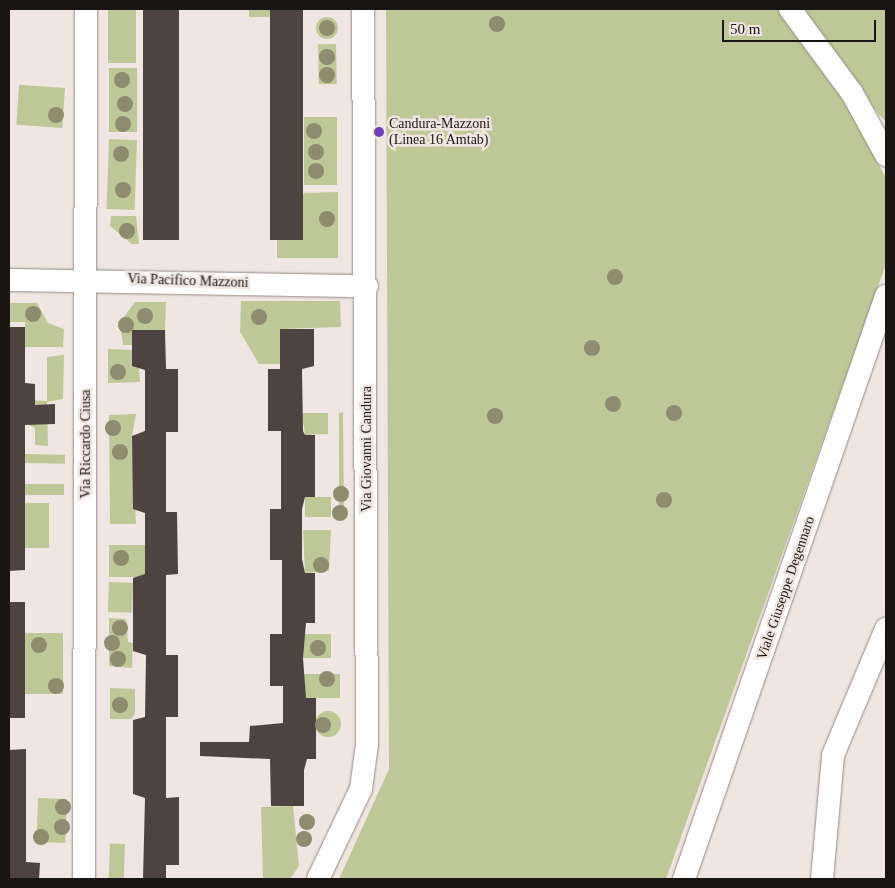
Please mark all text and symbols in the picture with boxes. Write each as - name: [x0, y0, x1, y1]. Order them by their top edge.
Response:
- scale bar: [725, 10, 879, 42]
- text: 50 m: [730, 21, 760, 37]
- place label: Candura-Mazzoni (Linea 16 Amtab): [389, 116, 490, 148]
- marker: Candura-Mazzoni (Linea 16 Amtab): [373, 126, 385, 138]
- street label: Via Pacifico Mazzoni: [127, 270, 249, 292]
- street label: Via Giovanni Candura: [359, 386, 375, 512]
- street label: Via Riccardo Ciusa: [78, 390, 94, 498]
- street label: Viale Giuseppe Degennaro: [754, 514, 818, 662]

